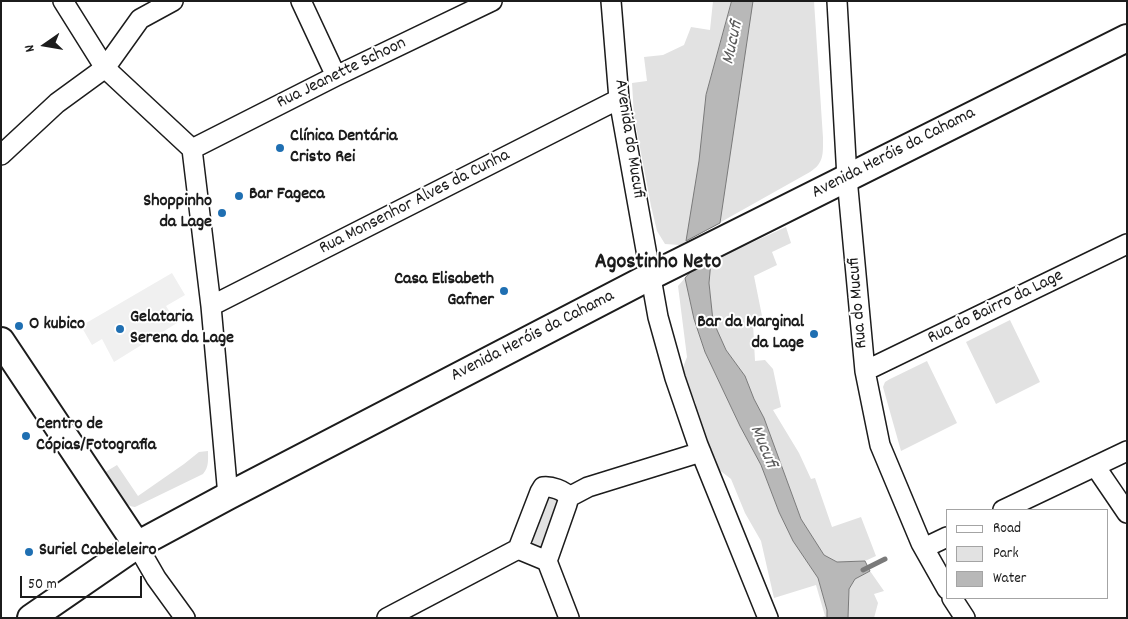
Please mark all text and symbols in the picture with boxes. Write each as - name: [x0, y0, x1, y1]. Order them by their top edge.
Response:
- water label: Mucufi: [718, 19, 750, 67]
- north arrow: [20, 20, 70, 70]
- street label: Rua Jeanette Schoon: [274, 33, 410, 115]
- text: N: [20, 43, 41, 54]
- street label: Avenida do Mucufi: [608, 78, 648, 200]
- street label: Avenida Heróis da Cahama: [809, 103, 979, 205]
- place label: Clínica Dentária Cristo Rei: [290, 127, 397, 170]
- marker: Clínica Dentária Cristo Rei: [274, 142, 286, 154]
- street label: Rua Monsenhor Alves da Cunha: [316, 146, 514, 260]
- place label: Bar Fageca: [249, 185, 325, 207]
- marker: Bar Fageca: [233, 190, 245, 202]
- place label: Shoppinho da Lage: [143, 192, 212, 234]
- marker: Shoppinho da Lage: [216, 207, 228, 219]
- district label: Agostinho Neto: [595, 251, 721, 277]
- street label: Rua do Mucufi: [844, 257, 874, 349]
- street label: Rua do Bairro da Lage: [925, 266, 1067, 350]
- place label: Casa Elisabeth Gafner: [394, 270, 494, 312]
- marker: Casa Elisabeth Gafner: [498, 285, 510, 297]
- street label: Avenida Heróis da Cahama: [448, 286, 618, 388]
- place label: Gelataria Serena da Lage: [130, 308, 234, 350]
- place label: Bar da Marginal da Lage: [697, 313, 804, 356]
- place label: O kubico: [29, 315, 85, 337]
- marker: O kubico: [13, 320, 25, 332]
- marker: Gelataria Serena da Lage: [114, 323, 126, 335]
- marker: Bar da Marginal da Lage: [808, 328, 820, 340]
- place label: Centro de Cópias/Fotografia: [36, 415, 156, 458]
- water label: Mucufi: [743, 422, 781, 472]
- marker: Centro de Cópias/Fotografia: [20, 430, 32, 442]
- legend: [946, 509, 1108, 599]
- text: Road: [993, 518, 1021, 540]
- place label: Suriel Cabeleleiro: [39, 541, 156, 563]
- text: Park: [993, 543, 1019, 565]
- marker: Suriel Cabeleleiro: [23, 546, 35, 558]
- scale bar: [22, 566, 145, 598]
- text: Water: [993, 568, 1026, 590]
- text: 50 m: [28, 574, 57, 596]

